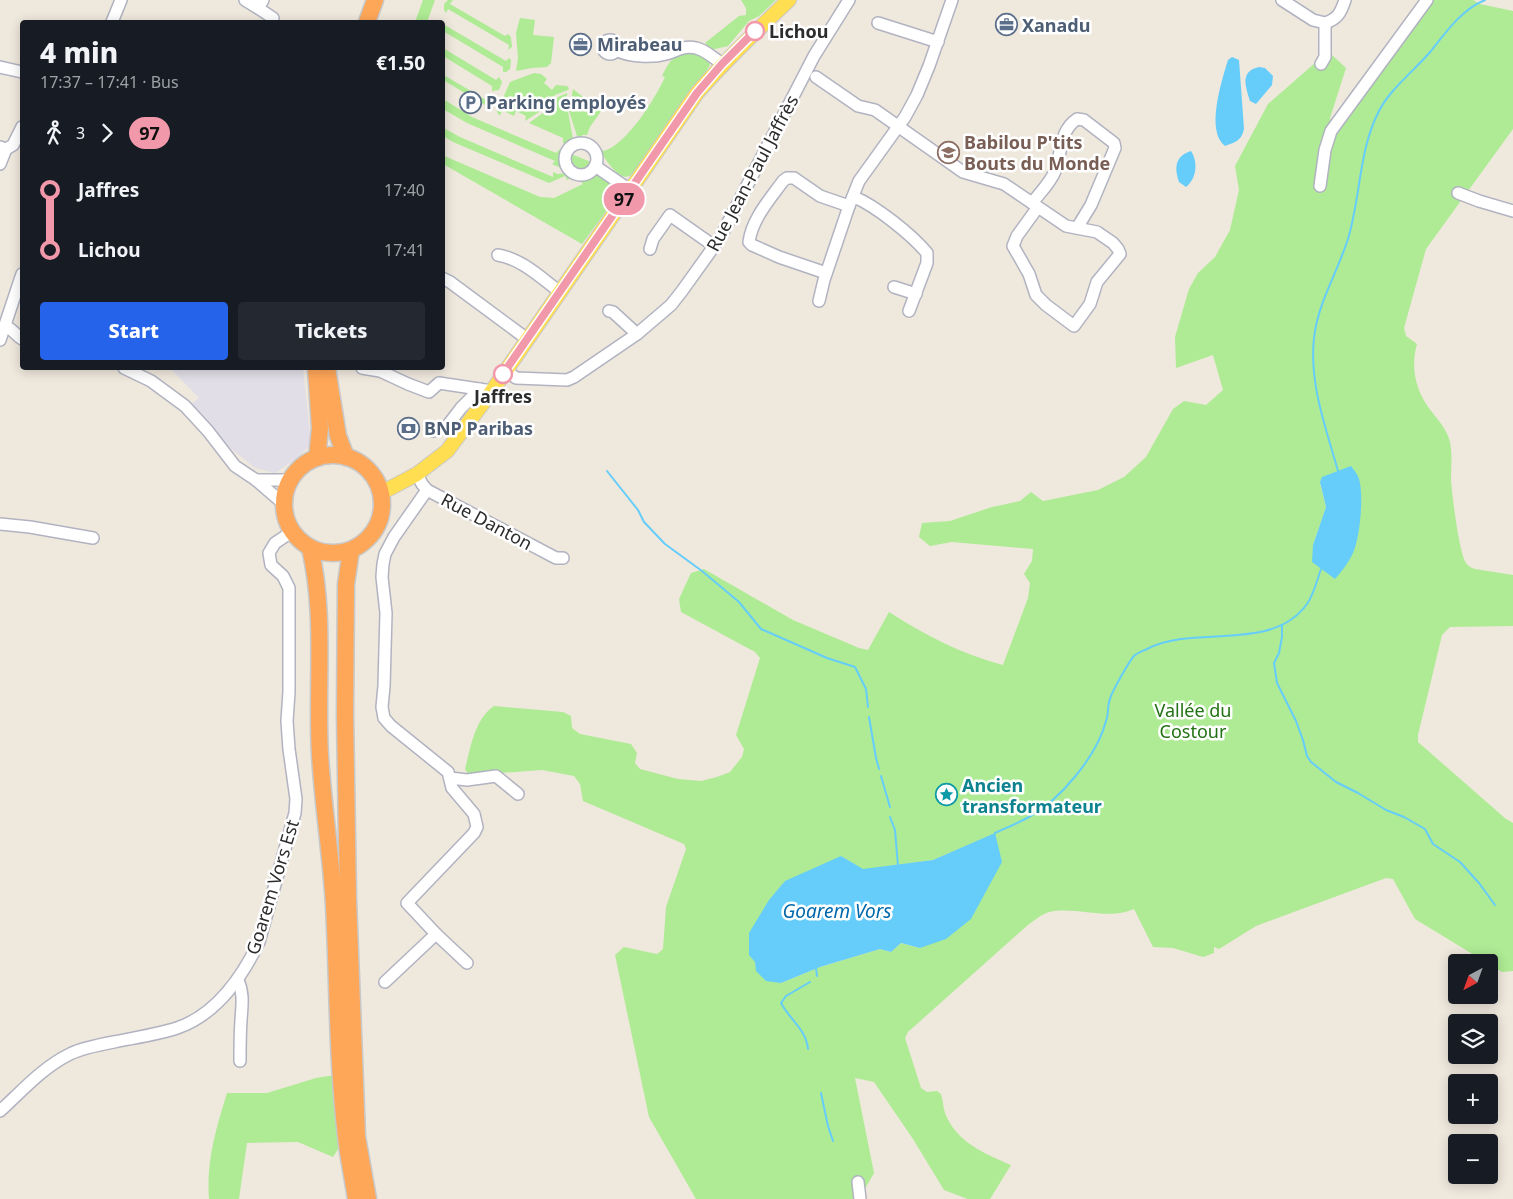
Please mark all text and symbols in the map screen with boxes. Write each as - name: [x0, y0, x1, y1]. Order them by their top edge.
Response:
- office icon: Xanadu: [994, 13, 1018, 37]
- place label: Xanadu: [1022, 13, 1090, 37]
- place label: Lichou: [769, 19, 828, 43]
- marker: Lichou: [745, 21, 765, 41]
- office icon: Mirabeau: [569, 32, 593, 56]
- place label: Mirabeau: [597, 32, 682, 56]
- text: 4 min: [40, 33, 118, 71]
- text: €1.50: [376, 50, 425, 76]
- text: 17:37 – 17:41 · Bus: [40, 71, 179, 93]
- parking icon: Parking employés: [458, 90, 482, 114]
- place label: Parking employés: [486, 90, 646, 114]
- street label: Rue Jean-Paul Jaffrès: [701, 91, 803, 255]
- icon: walk: [40, 119, 68, 147]
- icon: forward: [93, 119, 121, 147]
- text: 97: [139, 121, 160, 145]
- text: 3: [76, 122, 85, 144]
- place label: Babilou P'tits Bouts du Monde: [964, 130, 1110, 175]
- school or university icon: Babilou P'tits Bouts du Monde: [936, 140, 960, 164]
- text: Jaffres: [78, 177, 139, 203]
- text: 17:40: [384, 179, 425, 201]
- line badge: 97: [602, 183, 646, 215]
- text: 97: [614, 187, 634, 211]
- text: Lichou: [78, 237, 141, 263]
- text: 17:41: [384, 239, 425, 261]
- button: Start: [40, 302, 228, 360]
- button: Tickets: [238, 302, 425, 360]
- marker: Jaffres: [493, 364, 513, 384]
- place label: Jaffres: [472, 384, 532, 408]
- bank icon: BNP Paribas: [396, 416, 420, 440]
- place label: BNP Paribas: [424, 416, 533, 440]
- street label: Rue Danton: [437, 487, 537, 555]
- park label: Vallée du Costour: [1154, 698, 1232, 743]
- place label: Ancien transformateur: [962, 773, 1102, 818]
- place icon: Ancien transformateur: [934, 783, 958, 807]
- street label: Goarem Vors Est: [240, 816, 304, 957]
- water label: Goarem Vors: [782, 898, 892, 924]
- north arrow: [1448, 954, 1498, 1004]
- map controls: [1448, 954, 1498, 1184]
- button: layers: [1448, 1014, 1498, 1064]
- button: +: [1448, 1074, 1498, 1124]
- button: −: [1448, 1134, 1498, 1184]

